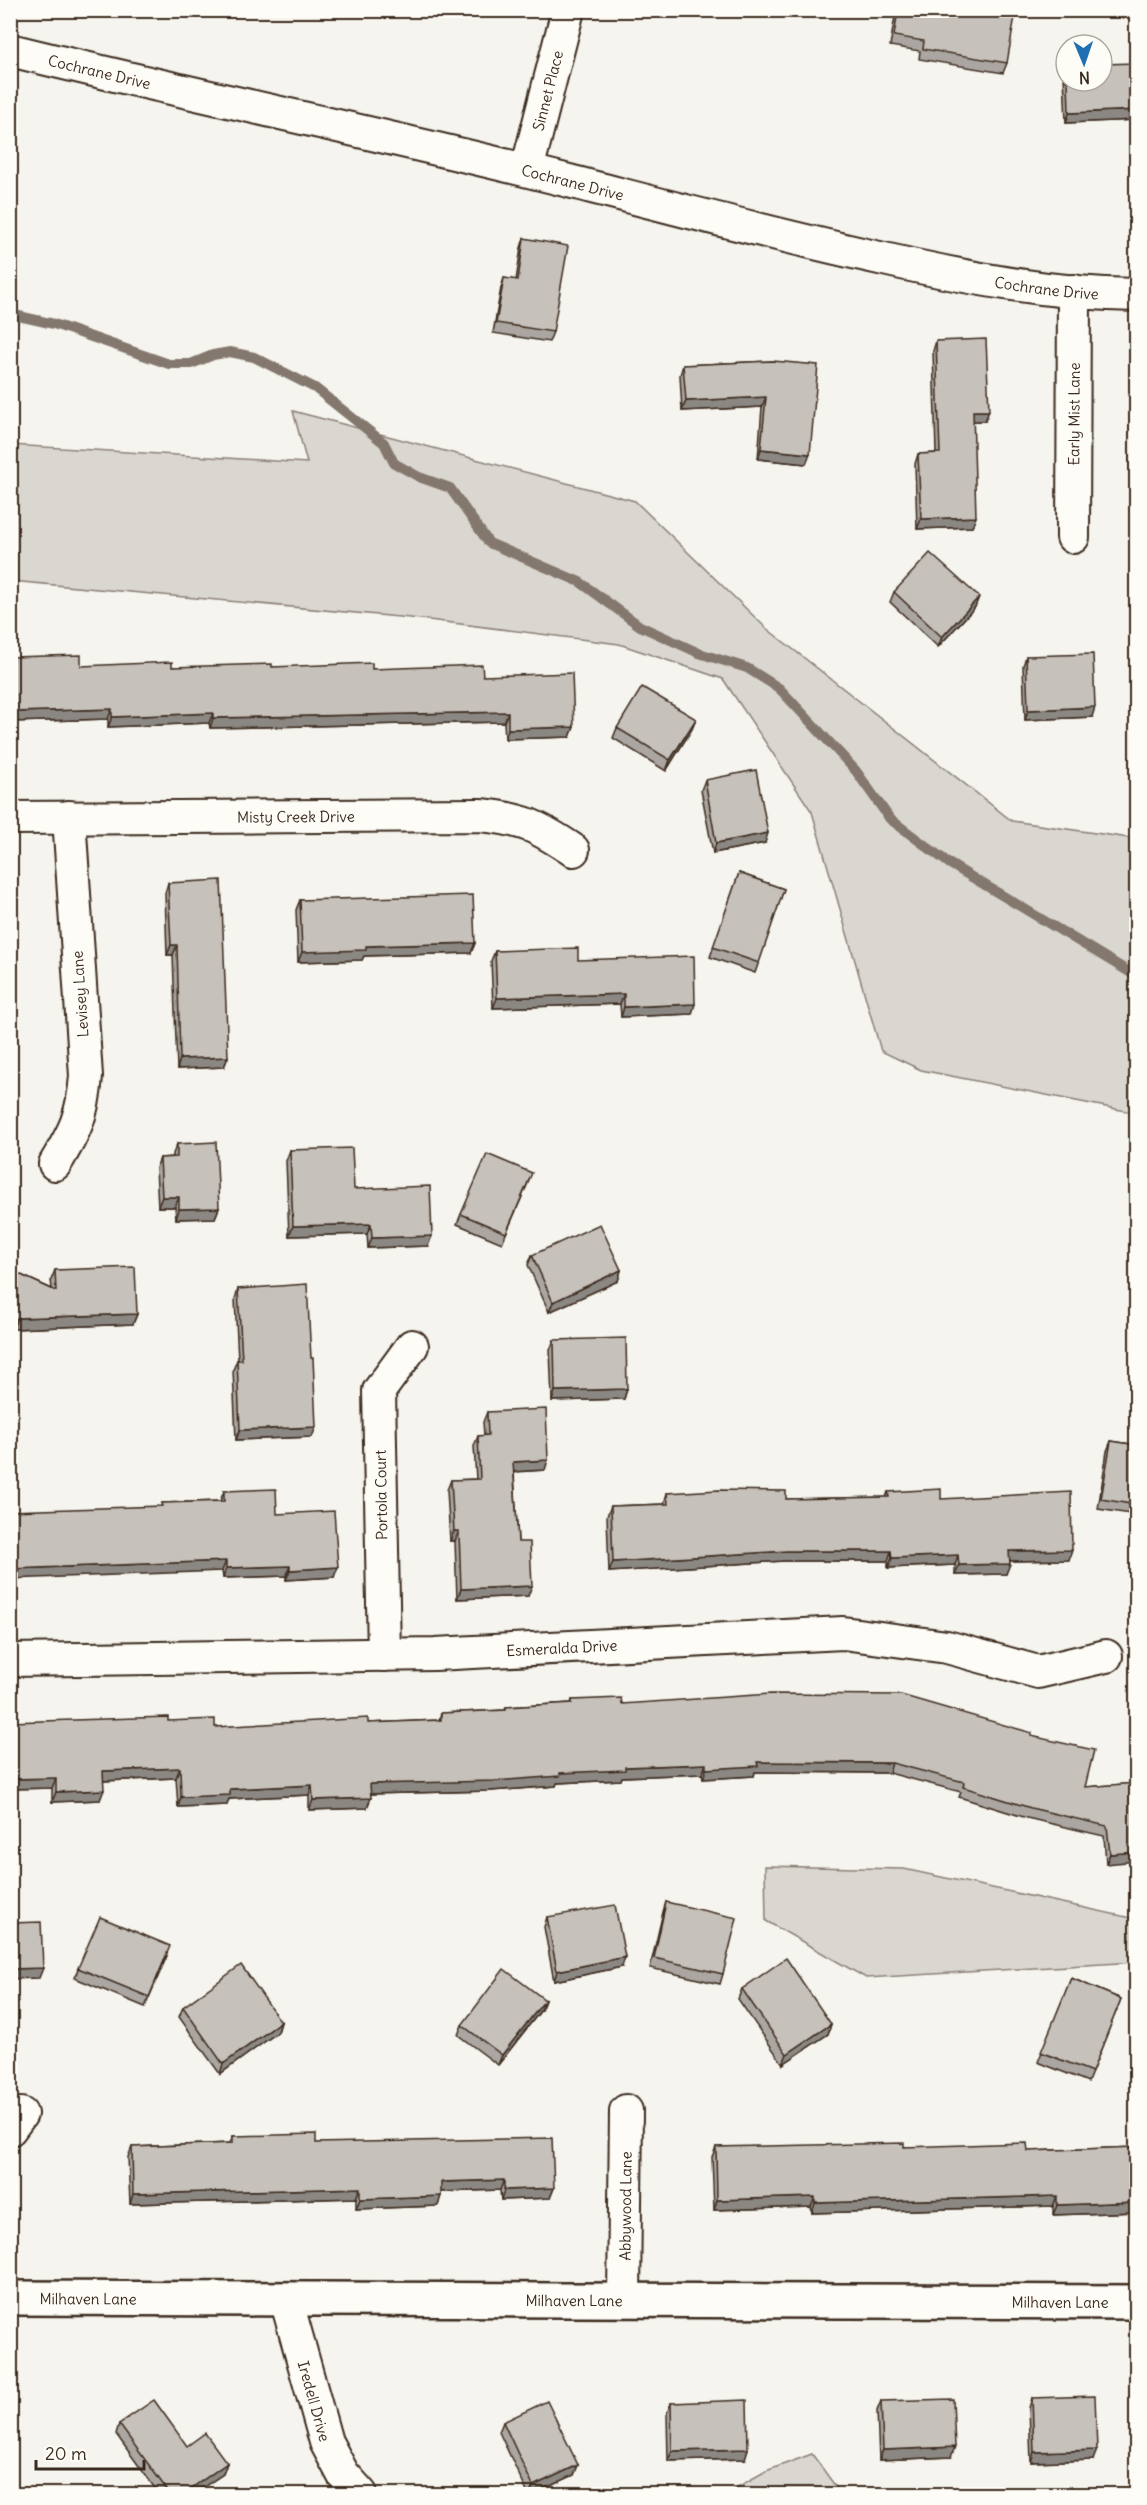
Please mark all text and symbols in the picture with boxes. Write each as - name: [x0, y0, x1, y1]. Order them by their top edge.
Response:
- north arrow: [1054, 33, 1114, 93]
- street label: Sinnet Place: [528, 48, 567, 133]
- street label: Cochrane Drive: [46, 50, 153, 93]
- text: N: [1079, 68, 1090, 88]
- street label: Cochrane Drive: [520, 160, 626, 204]
- street label: Cochrane Drive: [993, 272, 1099, 303]
- street label: Early Mist Lane: [1064, 362, 1083, 466]
- street label: Misty Creek Drive: [237, 806, 355, 826]
- street label: Levisey Lane: [67, 950, 93, 1038]
- street label: Portola Court: [371, 1450, 391, 1540]
- street label: Esmeralda Drive: [506, 1635, 618, 1660]
- street label: Abbywood Lane: [615, 2151, 635, 2261]
- street label: Milhaven Lane: [39, 2289, 137, 2308]
- street label: Milhaven Lane: [525, 2290, 623, 2310]
- street label: Milhaven Lane: [1011, 2292, 1109, 2311]
- street label: Iredell Drive: [294, 2359, 335, 2444]
- scale bar: [36, 2433, 144, 2471]
- text: 20 m: [45, 2442, 87, 2465]

